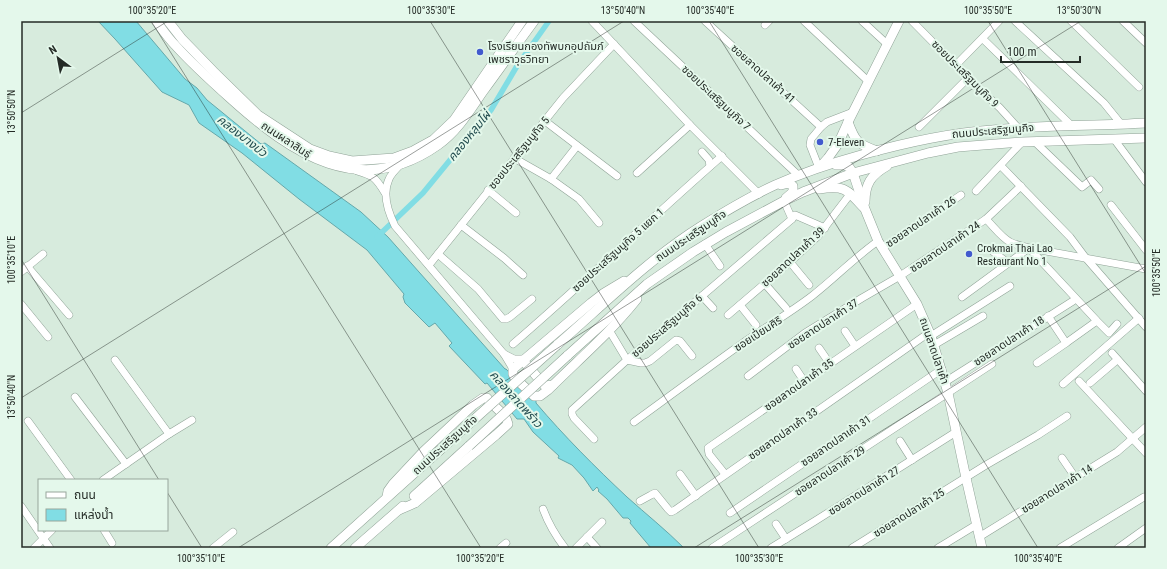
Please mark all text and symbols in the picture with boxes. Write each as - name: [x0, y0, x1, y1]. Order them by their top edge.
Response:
- text: 100°35'20"E: [128, 5, 176, 16]
- text: 100°35'30"E: [407, 5, 455, 16]
- text: 13°50'40"N: [601, 5, 645, 16]
- text: 100°35'40"E: [686, 5, 734, 16]
- text: 100°35'50"E: [964, 5, 1012, 16]
- text: 13°50'30"N: [1057, 5, 1101, 16]
- north arrow: [38, 38, 78, 78]
- street label: ซอยประเสริฐมนูกิจ 9: [929, 38, 1001, 110]
- scale bar: [1001, 38, 1080, 64]
- place label: โรงเรียนกองทัพบกอุปถัมภ์ เพชราวุธวิทยา: [488, 40, 604, 66]
- street label: ซอยลาดปลาเค้า 41: [728, 42, 798, 106]
- text: N: [47, 43, 59, 57]
- text: 100 m: [1007, 45, 1037, 59]
- marker: โรงเรียนกองทัพบกอุปถัมภ์ เพชราวุธวิทยา: [475, 47, 485, 57]
- street label: ซอยประเสริฐมนูกิจ 7: [679, 63, 753, 133]
- text: 13°50'50"N: [6, 90, 17, 134]
- water label: คลองหลุมไผ่: [445, 107, 495, 164]
- water label: คลองบางบัว: [214, 112, 271, 160]
- street label: ซอยประเสริฐมนูกิจ 5: [486, 114, 552, 192]
- street label: ถนนผลาสินธุ์: [259, 119, 314, 161]
- street label: ถนนประเสริฐมนูกิจ: [951, 121, 1035, 141]
- place label: 7-Eleven: [828, 136, 864, 149]
- marker: 7-Eleven: [815, 137, 825, 147]
- street label: ซอยลาดปลาเค้า 26: [884, 194, 958, 250]
- street label: ซอยประเสริฐมนูกิจ 5 แยก 1: [569, 205, 667, 295]
- street label: ถนนประเสริฐมนูกิจ: [653, 207, 729, 264]
- street label: ซอยลาดปลาเค้า 24: [908, 218, 983, 275]
- street label: ซอยลาดปลาเค้า 39: [759, 224, 827, 290]
- text: 100°35'10"E: [6, 236, 17, 284]
- place label: Crokmai Thai Lao Restaurant No 1: [977, 242, 1053, 268]
- marker: Crokmai Thai Lao Restaurant No 1: [964, 249, 974, 259]
- text: 100°35'50"E: [1151, 249, 1162, 297]
- street label: ซอยประเสริฐมนูกิจ 6: [629, 292, 705, 360]
- street label: ซอยลาดปลาเค้า 37: [785, 296, 861, 352]
- street label: ซอยเปี่ยมศิริ: [731, 312, 785, 354]
- street label: ซอยลาดปลาเค้า 18: [971, 313, 1047, 369]
- street label: ถนนลาดปลาเค้า: [917, 316, 951, 386]
- street label: ซอยลาดปลาเค้า 35: [762, 356, 836, 414]
- water label: คลองลาดพร้าว: [487, 368, 546, 431]
- text: 13°50'40"N: [6, 375, 17, 419]
- street label: ซอยลาดปลาเค้า 33: [746, 405, 820, 463]
- street label: ถนนประเสริฐมนูกิจ: [410, 412, 480, 477]
- street label: ซอยลาดปลาเค้า 31: [799, 413, 873, 469]
- street label: ซอยลาดปลาเค้า 29: [792, 443, 868, 499]
- street label: ซอยลาดปลาเค้า 14: [1019, 462, 1096, 516]
- street label: ซอยลาดปลาเค้า 27: [826, 464, 902, 518]
- legend: [38, 479, 168, 531]
- street label: ซอยลาดปลาเค้า 25: [871, 486, 947, 540]
- text: ถนน: [74, 488, 96, 502]
- text: แหล่งน้ำ: [74, 506, 113, 522]
- text: 100°35'10"E: [177, 553, 225, 564]
- text: 100°35'20"E: [456, 553, 504, 564]
- text: 100°35'30"E: [735, 553, 783, 564]
- text: 100°35'40"E: [1014, 553, 1062, 564]

